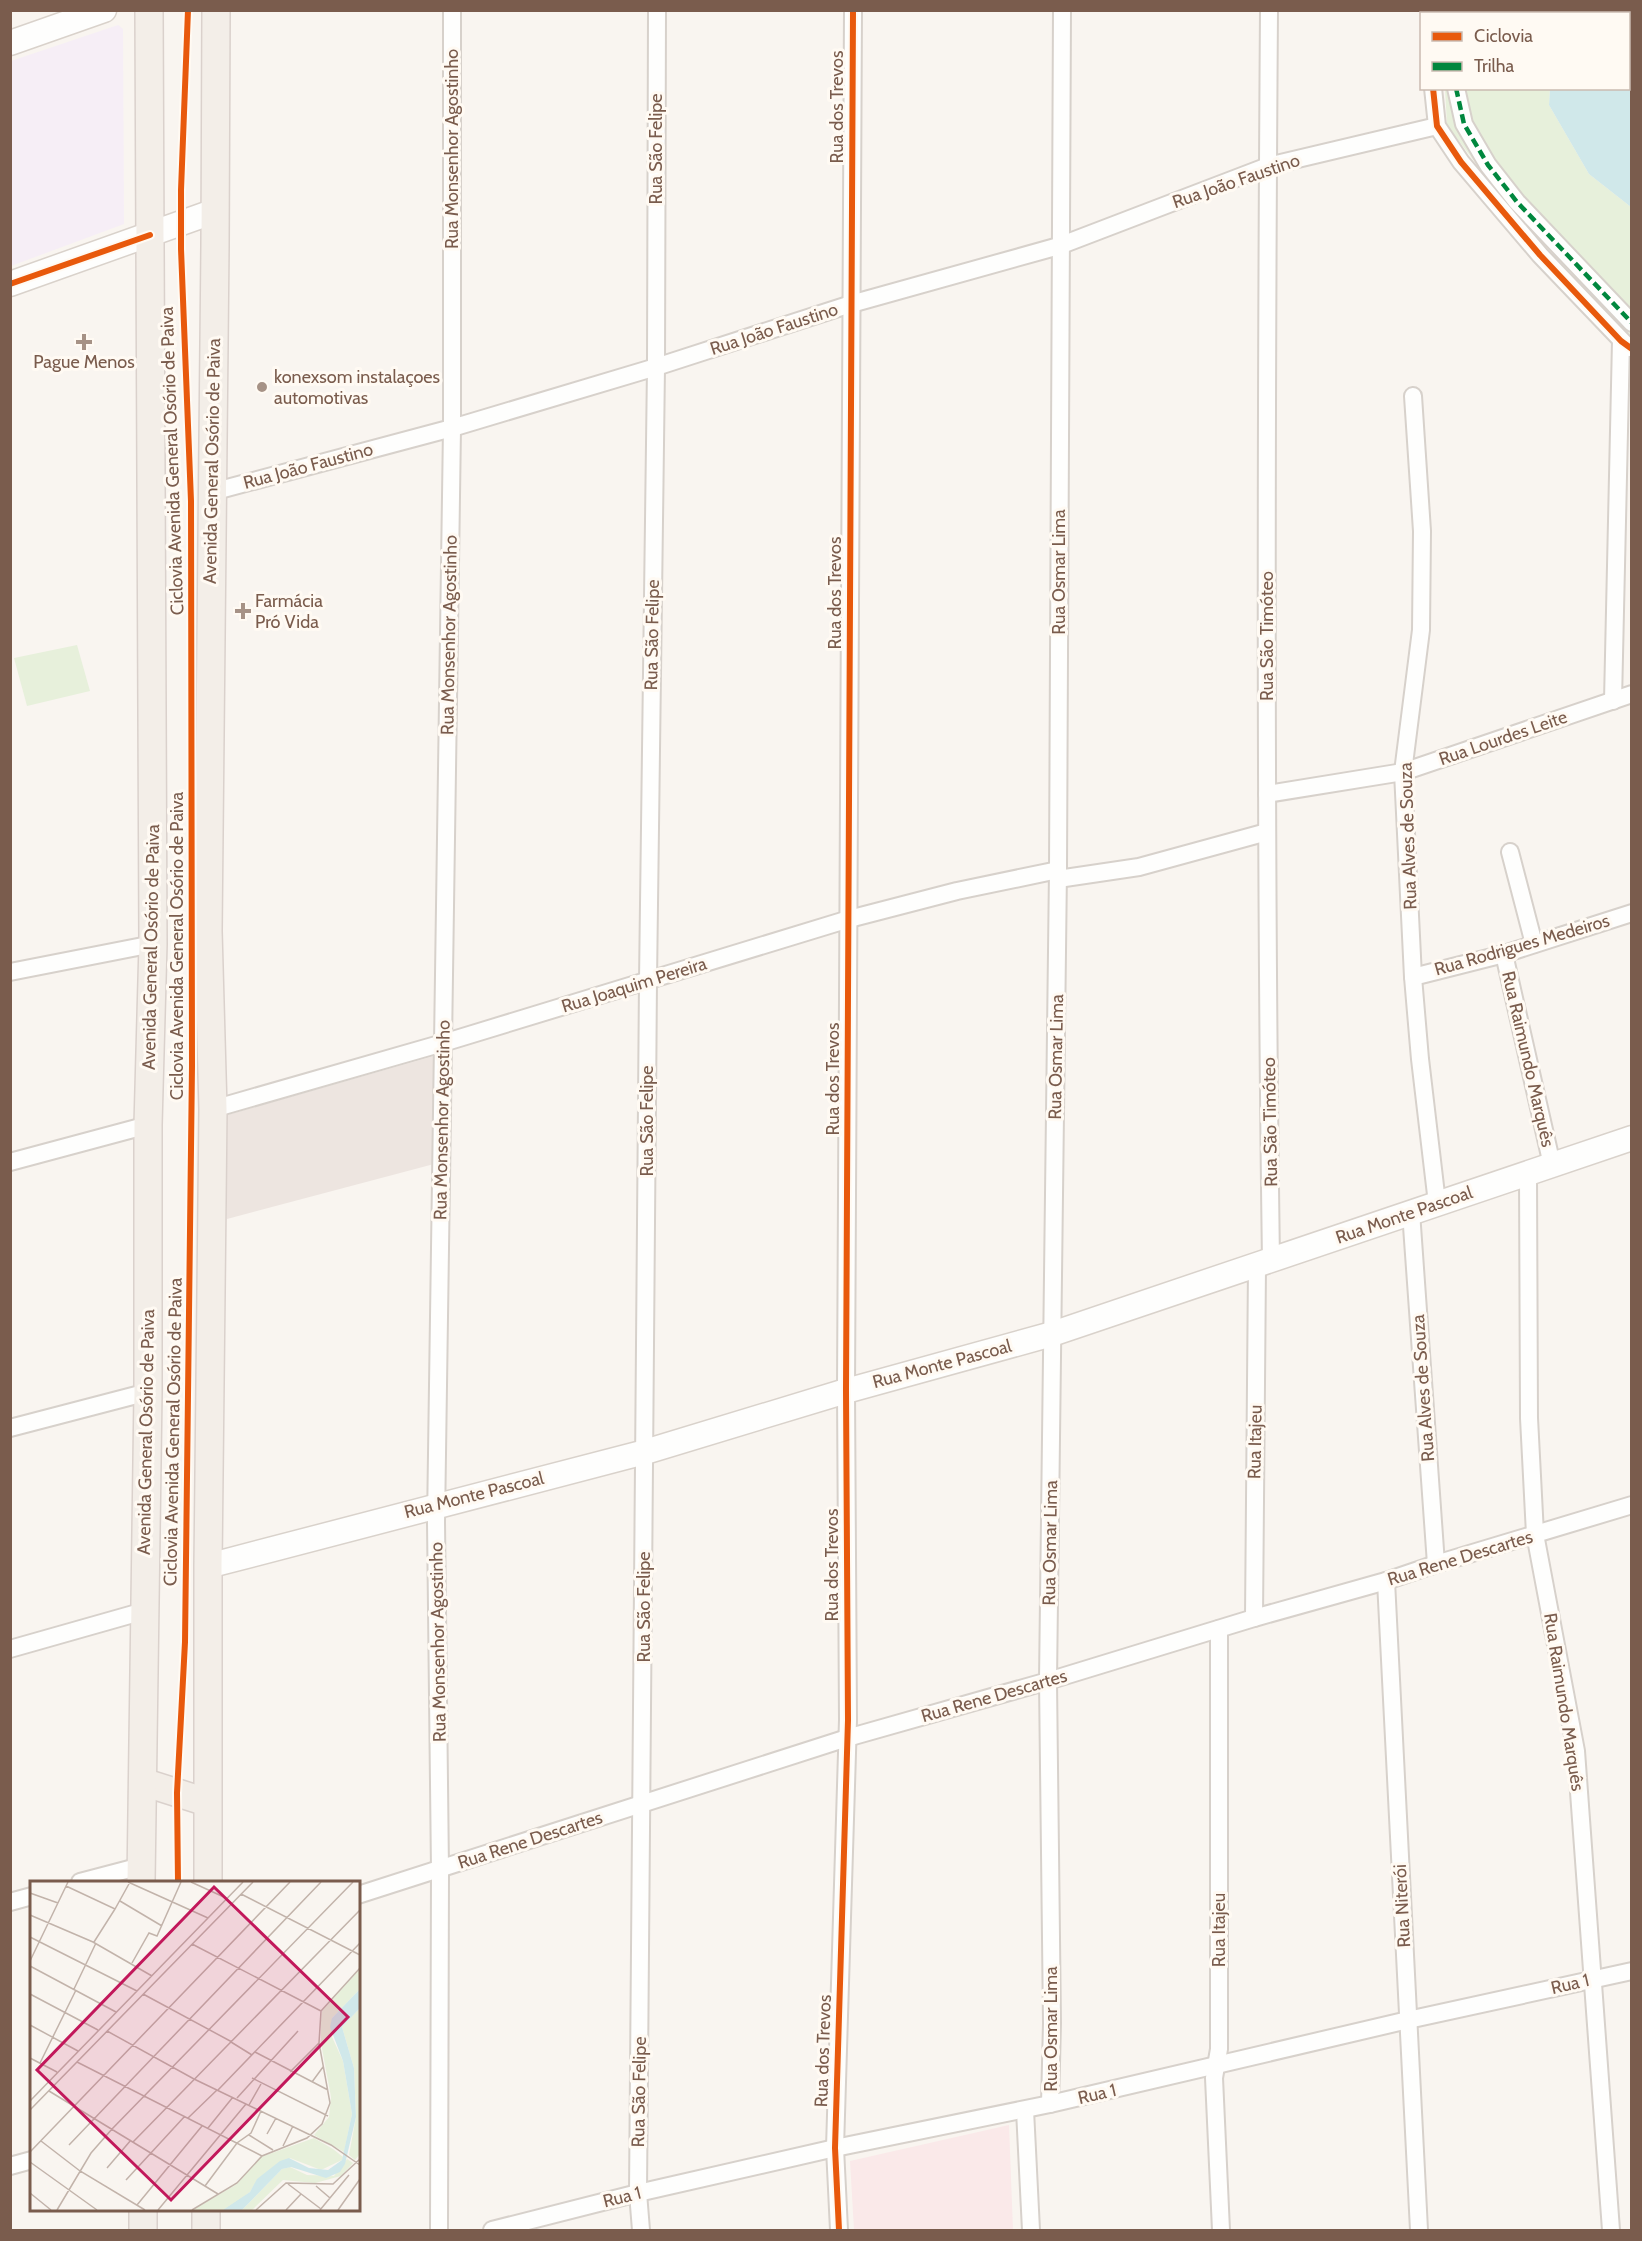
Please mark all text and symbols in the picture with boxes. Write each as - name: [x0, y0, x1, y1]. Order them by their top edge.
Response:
- legend: [1420, 12, 1630, 90]
- text: Ciclovia: [1474, 25, 1533, 47]
- street label: Rua Monsenhor Agostinho: [441, 49, 463, 249]
- street label: Rua dos Trevos: [826, 51, 848, 163]
- text: Trilha: [1474, 55, 1515, 77]
- street label: Rua São Felipe: [645, 93, 667, 205]
- street label: Rua João Faustino: [1169, 149, 1303, 213]
- street label: Rua João Faustino: [707, 298, 841, 360]
- street label: Ciclovia Avenida General Osório de Paiva: [156, 306, 188, 616]
- marker: Pague Menos: [77, 335, 91, 349]
- street label: Avenida General Osório de Paiva: [199, 338, 225, 584]
- place label: Pague Menos: [33, 351, 135, 373]
- place label: konexsom instalaçoes automotivas: [274, 366, 440, 409]
- marker: konexsom instalaçoes automotivas: [255, 380, 269, 394]
- street label: Rua João Faustino: [241, 438, 375, 494]
- street label: Rua Osmar Lima: [1048, 509, 1070, 635]
- street label: Rua Monsenhor Agostinho: [436, 535, 462, 735]
- street label: Rua dos Trevos: [824, 537, 846, 649]
- street label: Rua São Timóteo: [1256, 571, 1278, 701]
- street label: Rua São Felipe: [640, 579, 664, 691]
- place label: Farmácia Pró Vida: [255, 590, 323, 633]
- marker: Farmácia Pró Vida: [236, 604, 250, 618]
- street label: Rua Lourdes Leite: [1436, 706, 1570, 770]
- street label: Rua Alves de Souza: [1394, 762, 1422, 910]
- street label: Ciclovia Avenida General Osório de Paiva: [166, 791, 188, 1100]
- street label: Avenida General Osório de Paiva: [138, 824, 164, 1070]
- street label: Rua Rodrigues Medeiros: [1432, 909, 1612, 981]
- street label: Rua Joaquim Pereira: [559, 952, 710, 1018]
- street label: Rua Raimundo Marquês: [1497, 969, 1559, 1149]
- street label: Rua Osmar Lima: [1044, 994, 1068, 1120]
- street label: Rua Monsenhor Agostinho: [429, 1020, 455, 1220]
- street label: Rua dos Trevos: [822, 1023, 844, 1135]
- street label: Rua São Timóteo: [1258, 1057, 1282, 1187]
- street label: Rua São Felipe: [636, 1065, 658, 1177]
- street label: Rua Monte Pascoal: [1333, 1181, 1476, 1249]
- street label: Ciclovia Avenida General Osório de Paiva: [159, 1277, 187, 1586]
- street label: Avenida General Osório de Paiva: [133, 1309, 159, 1555]
- street label: Rua Alves de Souza: [1407, 1313, 1439, 1462]
- street label: Rua Monte Pascoal: [870, 1335, 1015, 1393]
- street label: Rua Itajeu: [1243, 1405, 1267, 1479]
- street label: Rua Monte Pascoal: [402, 1467, 547, 1523]
- street label: Rua Osmar Lima: [1038, 1480, 1062, 1606]
- street label: Rua dos Trevos: [821, 1509, 843, 1621]
- street label: Rua Rene Descartes: [1385, 1525, 1535, 1591]
- street label: Rua Monsenhor Agostinho: [425, 1542, 451, 1742]
- street label: Rua São Felipe: [633, 1551, 655, 1663]
- street label: Rua Raimundo Marquês: [1539, 1611, 1589, 1793]
- street label: Rua Rene Descartes: [919, 1665, 1069, 1727]
- street label: Rua Rene Descartes: [455, 1806, 605, 1874]
- street label: Rua Niterói: [1389, 1864, 1415, 1948]
- inset map: [30, 1881, 360, 2211]
- street label: Rua Itajeu: [1208, 1893, 1230, 1967]
- street label: Rua Osmar Lima: [1040, 1966, 1062, 2092]
- street label: Rua 1: [1549, 1969, 1591, 1999]
- street label: Rua dos Trevos: [810, 1994, 836, 2108]
- street label: Rua São Felipe: [627, 2036, 651, 2148]
- street label: Rua 1: [1076, 2079, 1118, 2109]
- street label: Rua 1: [601, 2182, 643, 2212]

